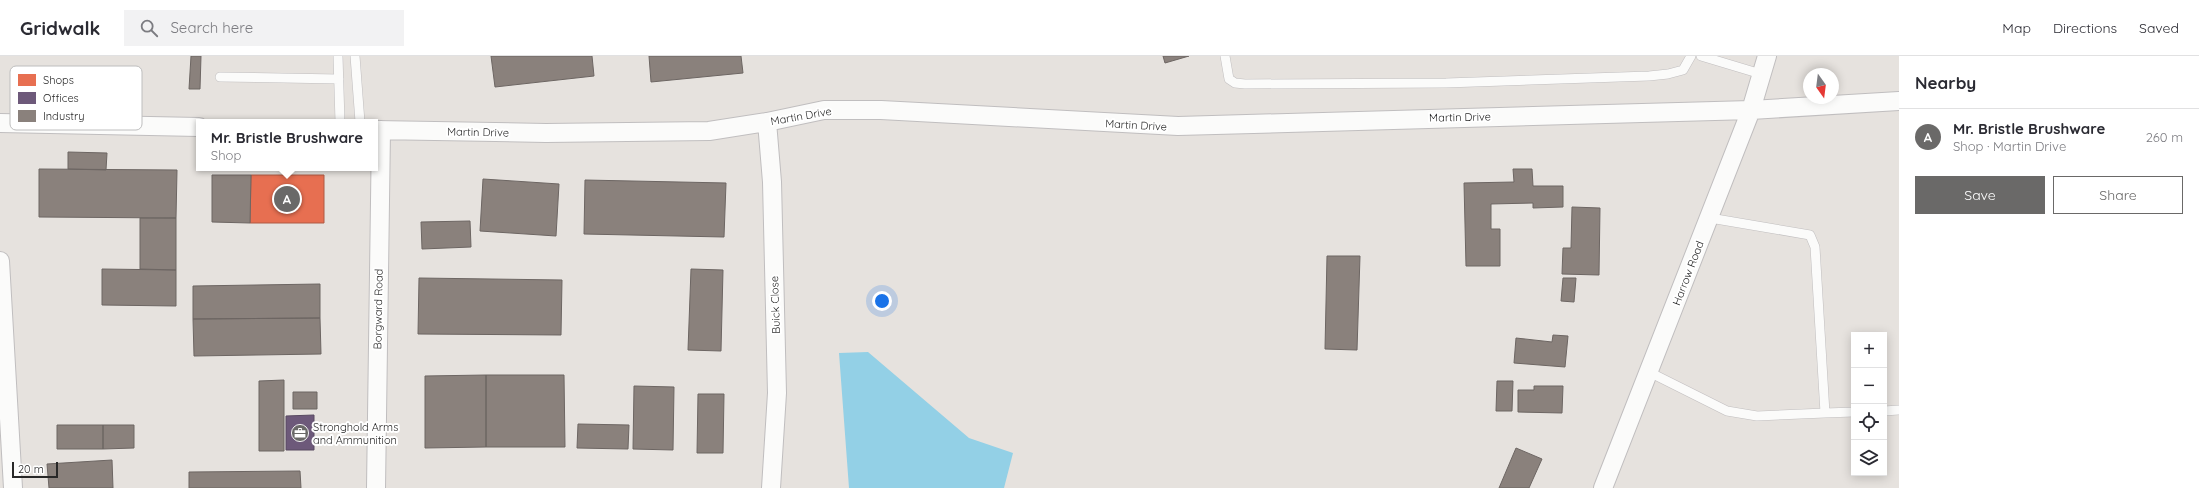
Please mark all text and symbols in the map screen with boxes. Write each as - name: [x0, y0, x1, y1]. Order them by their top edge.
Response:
- search box: [124, 10, 404, 46]
- text: Gridwalk: [20, 16, 100, 40]
- icon: search: [138, 17, 160, 39]
- text: Search here: [170, 18, 253, 37]
- text: Map: [2002, 19, 2031, 37]
- text: Directions: [2053, 19, 2117, 37]
- text: Saved: [2139, 19, 2179, 37]
- legend: [10, 66, 142, 130]
- north arrow: [1803, 68, 1839, 104]
- text: Nearby: [1915, 72, 1976, 93]
- text: Shops: [43, 73, 74, 87]
- text: Offices: [43, 91, 79, 105]
- street label: Martin Drive: [769, 104, 833, 128]
- text: Industry: [43, 109, 85, 123]
- street label: Martin Drive: [1429, 109, 1491, 125]
- street label: Martin Drive: [1105, 116, 1167, 134]
- popup: [196, 119, 378, 171]
- text: Mr. Bristle Brushware: [1953, 119, 2105, 138]
- street label: Martin Drive: [447, 124, 509, 140]
- text: Mr. Bristle Brushware: [211, 128, 363, 147]
- text: A: [1924, 129, 1932, 145]
- text: 260 m: [2146, 129, 2183, 145]
- text: Shop · Martin Drive: [1953, 138, 2066, 154]
- text: Shop: [211, 147, 241, 163]
- button: Save: [1915, 176, 2045, 214]
- button: Share: [2053, 176, 2183, 214]
- pin: A: [274, 184, 300, 214]
- street label: Harrow Road: [1669, 239, 1707, 307]
- street label: Borgward Road: [370, 269, 386, 349]
- street label: Buick Close: [767, 276, 783, 334]
- your location: [872, 291, 892, 311]
- map controls: [1851, 332, 1887, 476]
- button: +: [1851, 332, 1887, 368]
- button: −: [1851, 368, 1887, 404]
- button: locate: [1851, 404, 1887, 440]
- place label: Stronghold Arms and Ammunition: [313, 420, 398, 447]
- office icon: Stronghold Arms and Ammunition: [290, 423, 310, 443]
- button: layers: [1851, 440, 1887, 476]
- scale bar: [12, 460, 58, 479]
- text: 20 m: [18, 462, 44, 476]

